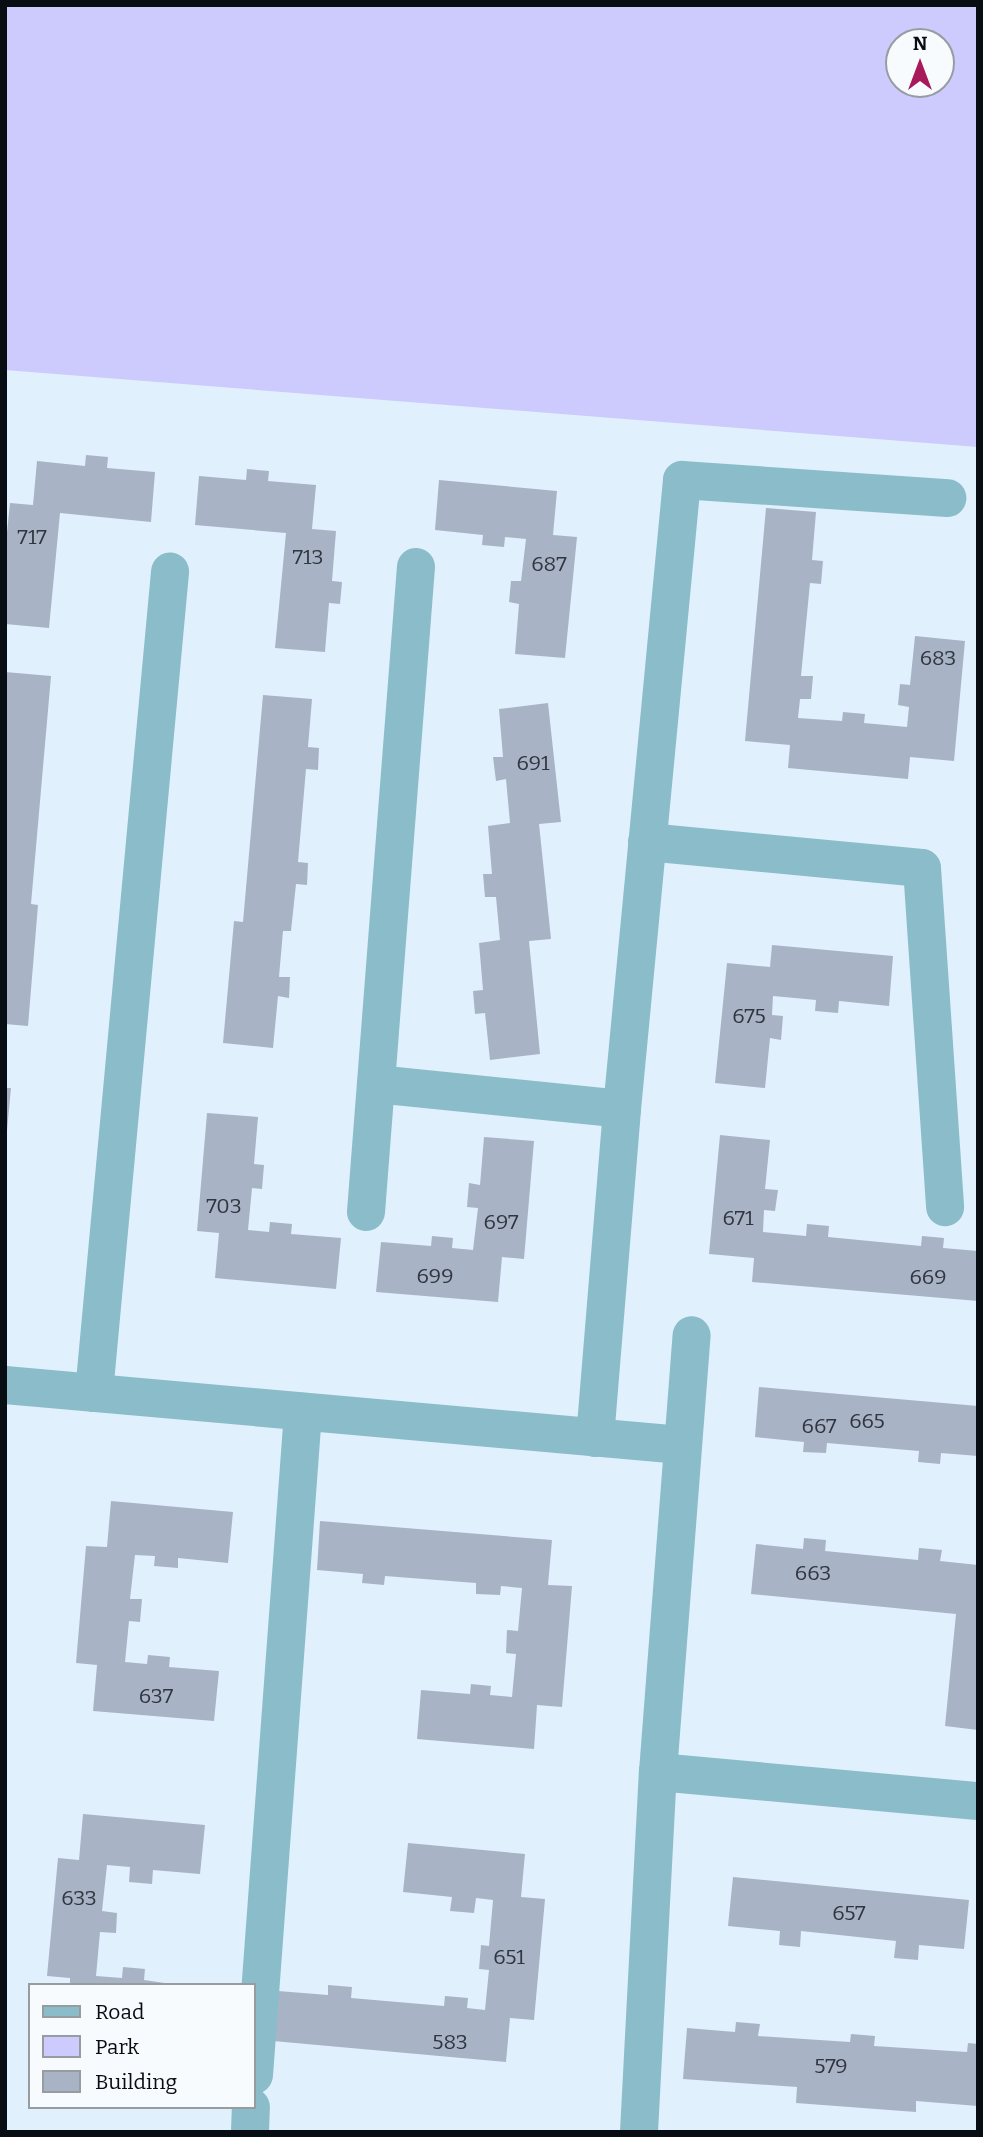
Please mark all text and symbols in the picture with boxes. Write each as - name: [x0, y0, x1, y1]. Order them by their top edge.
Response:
- north arrow: [885, 28, 955, 98]
- text: N: [913, 32, 927, 55]
- house number: 717: [17, 524, 47, 550]
- house number: 713: [292, 544, 324, 570]
- house number: 687: [531, 551, 567, 577]
- house number: 683: [920, 645, 956, 671]
- house number: 691: [516, 750, 550, 776]
- house number: 675: [732, 1003, 766, 1029]
- house number: 703: [206, 1193, 242, 1219]
- house number: 671: [722, 1205, 754, 1231]
- house number: 697: [484, 1209, 518, 1235]
- house number: 699: [417, 1263, 453, 1289]
- house number: 669: [910, 1264, 946, 1290]
- house number: 665: [849, 1408, 885, 1434]
- house number: 667: [802, 1413, 836, 1439]
- house number: 663: [795, 1560, 831, 1586]
- house number: 637: [139, 1683, 173, 1709]
- house number: 633: [61, 1885, 97, 1911]
- house number: 657: [832, 1900, 866, 1926]
- house number: 651: [493, 1944, 525, 1970]
- legend: [28, 1983, 256, 2109]
- text: Road: [95, 1999, 144, 2025]
- house number: 583: [432, 2029, 468, 2055]
- text: Park: [95, 2034, 139, 2060]
- house number: 579: [814, 2053, 848, 2079]
- text: Building: [95, 2069, 177, 2095]

